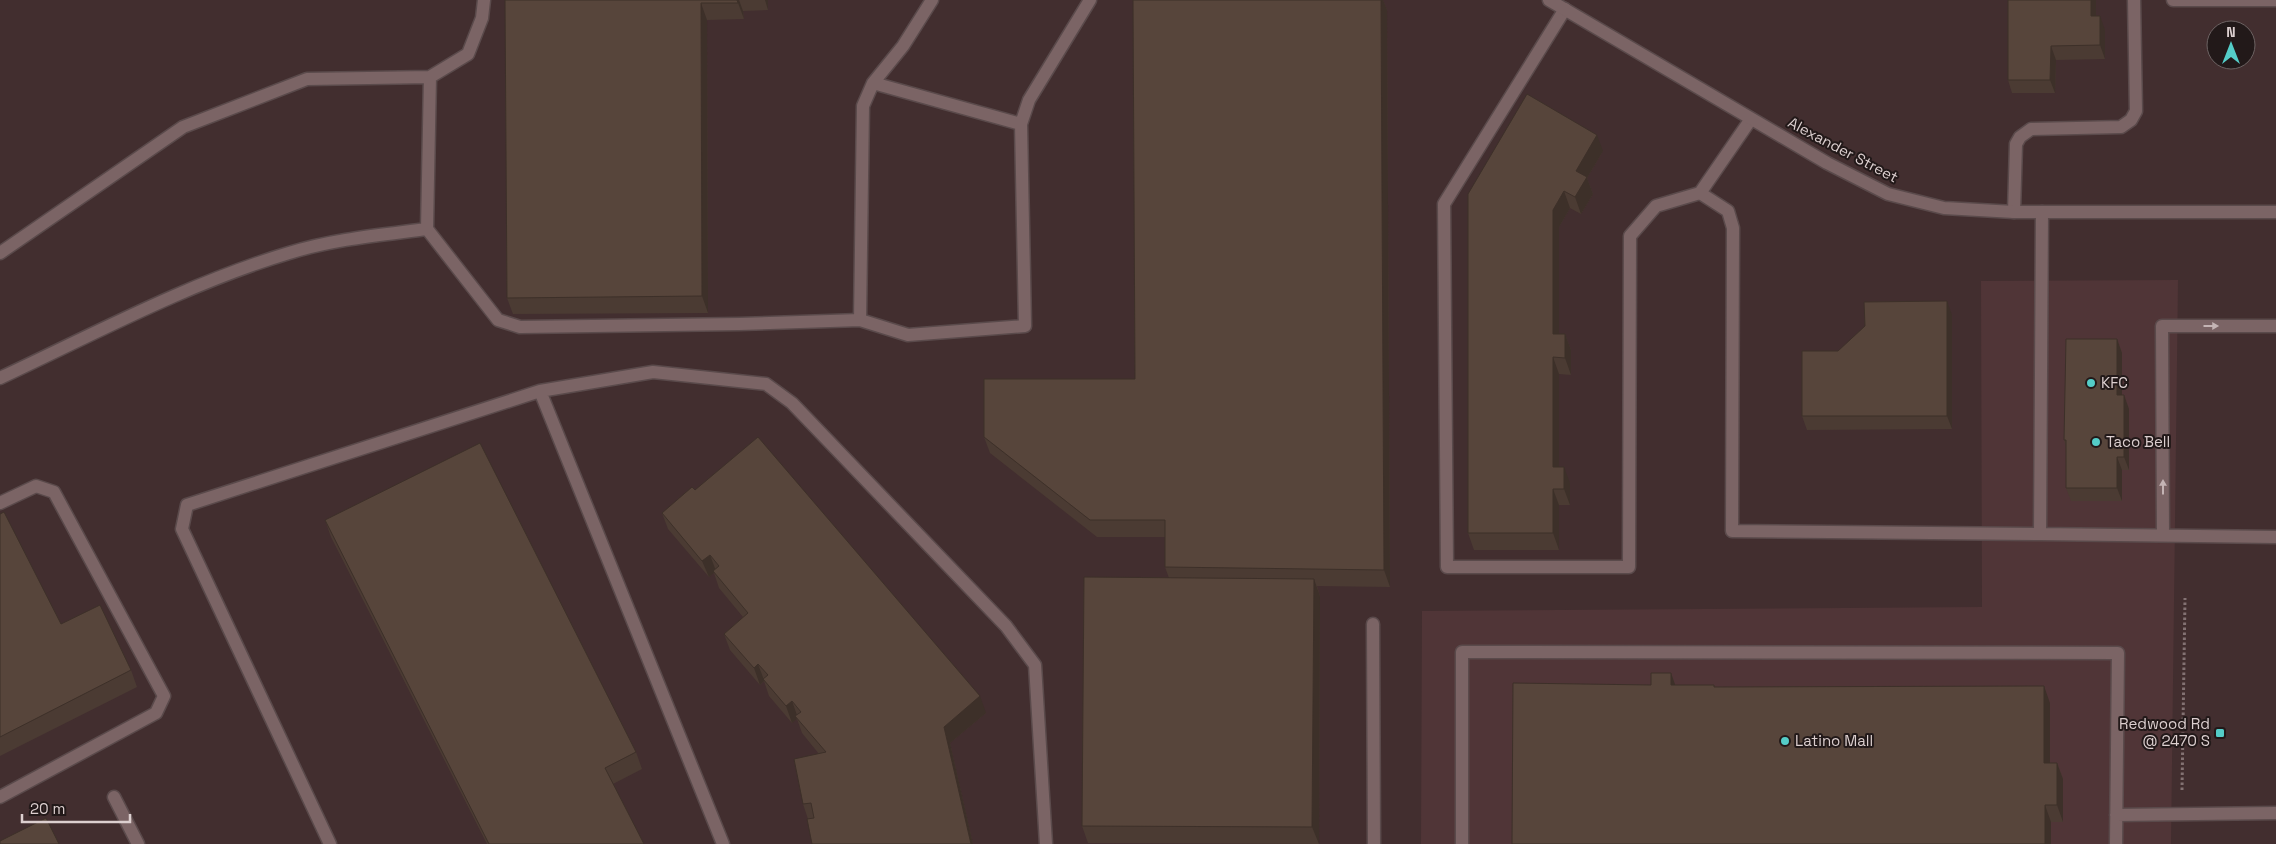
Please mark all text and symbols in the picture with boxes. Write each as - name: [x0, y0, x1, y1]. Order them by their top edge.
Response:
- north arrow: [2206, 20, 2256, 70]
- text: N: [2226, 23, 2236, 41]
- street label: Alexander Street: [1785, 113, 1902, 187]
- one-way arrow: [2203, 322, 2219, 330]
- place label: KFC: [2101, 373, 2128, 392]
- marker: KFC: [2085, 377, 2097, 389]
- place label: Taco Bell: [2106, 432, 2170, 451]
- marker: Taco Bell: [2090, 436, 2102, 448]
- one-way arrow: [2159, 478, 2167, 494]
- place label: Redwood Rd @ 2470 S: [2119, 714, 2210, 750]
- marker: Redwood Rd @ 2470 S: [2214, 727, 2226, 739]
- place label: Latino Mall: [1795, 731, 1873, 750]
- marker: Latino Mall: [1779, 735, 1791, 747]
- scale bar: [22, 792, 130, 824]
- text: 20 m: [30, 799, 65, 818]

